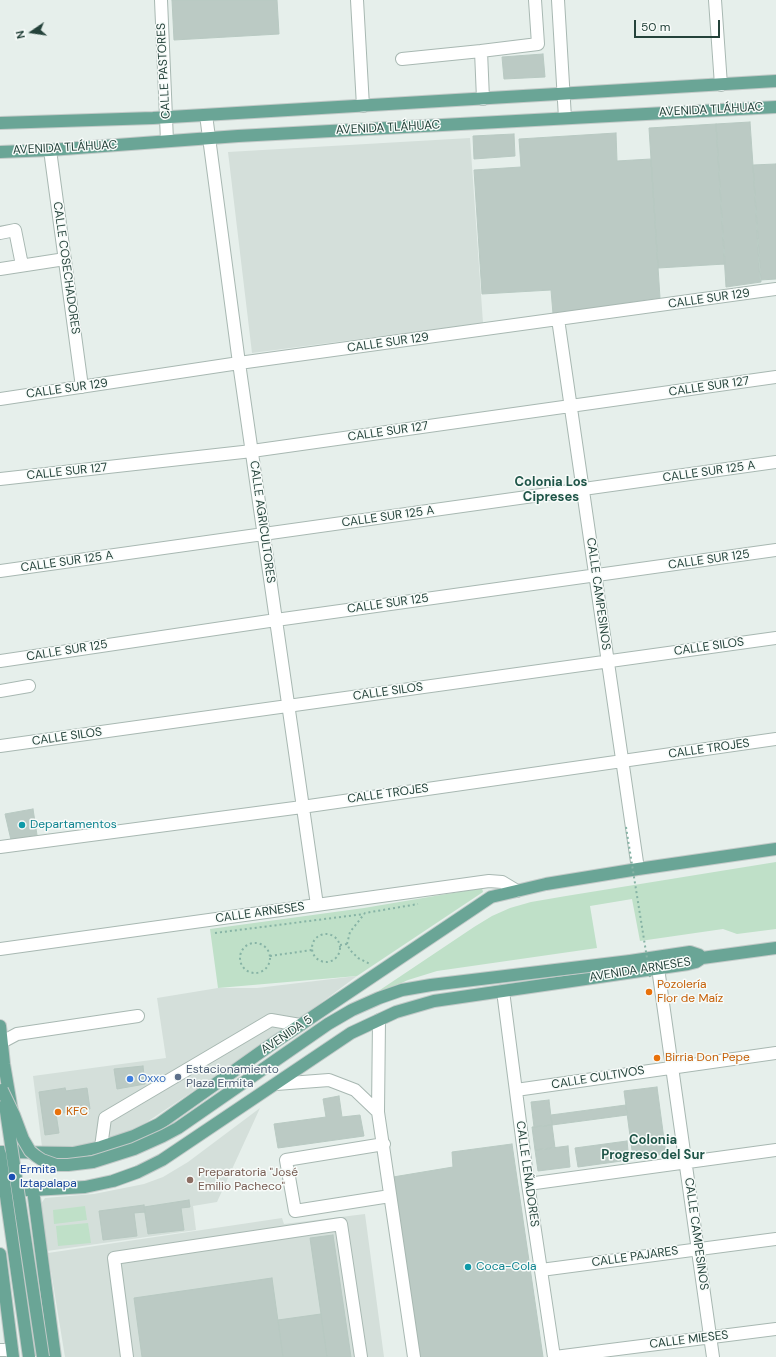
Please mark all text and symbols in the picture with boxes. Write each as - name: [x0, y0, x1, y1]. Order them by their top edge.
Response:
- north arrow: [12, 12, 52, 52]
- scale bar: [636, 12, 722, 38]
- text: 50 m: [641, 19, 670, 35]
- street label: CALLE PASTORES: [154, 23, 174, 119]
- text: N: [13, 29, 28, 40]
- street label: AVENIDA TLÁHUAC: [659, 100, 763, 120]
- street label: AVENIDA TLÁHUAC: [336, 118, 440, 138]
- street label: AVENIDA TLÁHUAC: [13, 138, 117, 158]
- street label: CALLE COSECHADORES: [50, 201, 82, 335]
- street label: CALLE SUR 129: [667, 286, 751, 312]
- street label: CALLE SUR 129: [346, 330, 430, 356]
- street label: CALLE SUR 127: [668, 374, 750, 400]
- street label: CALLE SUR 129: [25, 376, 109, 402]
- street label: CALLE SUR 127: [347, 419, 429, 445]
- street label: CALLE SUR 125 A: [662, 458, 756, 486]
- street label: CALLE AGRICULTORES: [246, 460, 278, 584]
- street label: CALLE SUR 127: [26, 461, 108, 483]
- district label: Colonia Los Cipreses: [515, 475, 587, 506]
- street label: CALLE SUR 125 A: [341, 503, 435, 531]
- street label: CALLE CAMPESINOS: [583, 537, 613, 651]
- street label: CALLE SUR 125: [667, 547, 751, 573]
- street label: CALLE SUR 125 A: [20, 548, 114, 576]
- street label: CALLE SUR 125: [346, 591, 430, 617]
- street label: CALLE SILOS: [673, 635, 745, 659]
- street label: CALLE SUR 125: [25, 637, 109, 665]
- street label: CALLE SILOS: [352, 680, 424, 704]
- street label: CALLE SILOS: [31, 725, 103, 749]
- street label: CALLE TROJES: [667, 736, 751, 762]
- street label: CALLE TROJES: [346, 781, 430, 807]
- place label: Departamentos: [30, 818, 117, 832]
- marker: Departamentos: [17, 820, 27, 830]
- street label: CALLE ARNESES: [215, 900, 305, 926]
- street label: AVENIDA ARNESES: [588, 955, 692, 985]
- place label: Pozolería Flor de Maíz: [657, 978, 723, 1006]
- marker: Pozolería Flor de Maíz: [644, 987, 654, 997]
- street label: AVENIDA 5: [259, 1013, 315, 1057]
- place label: Birria Don Pepe: [665, 1051, 750, 1065]
- marker: Birria Don Pepe: [652, 1053, 662, 1063]
- place label: Estacionamiento Plaza Ermita: [186, 1063, 279, 1091]
- street label: CALLE CULTIVOS: [550, 1064, 646, 1092]
- place label: Oxxo: [138, 1072, 166, 1086]
- marker: Estacionamiento Plaza Ermita: [173, 1072, 183, 1082]
- marker: Oxxo: [125, 1074, 135, 1084]
- place label: KFC: [66, 1105, 88, 1119]
- marker: KFC: [53, 1107, 63, 1117]
- street label: CALLE LEÑADORES: [512, 1120, 542, 1228]
- district label: Colonia Progreso del Sur: [601, 1133, 705, 1164]
- place label: Ermita Iztapalapa: [20, 1163, 77, 1191]
- place label: Preparatoria "José Emilio Pacheco": [198, 1166, 298, 1194]
- marker: Ermita Iztapalapa: [7, 1172, 17, 1182]
- marker: Preparatoria "José Emilio Pacheco": [185, 1175, 195, 1185]
- street label: CALLE CAMPESINOS: [681, 1177, 711, 1291]
- street label: CALLE PAJARES: [591, 1244, 679, 1270]
- place label: Coca-Cola: [476, 1260, 537, 1274]
- marker: Coca-Cola: [463, 1262, 473, 1272]
- street label: CALLE MIESES: [649, 1328, 729, 1352]

